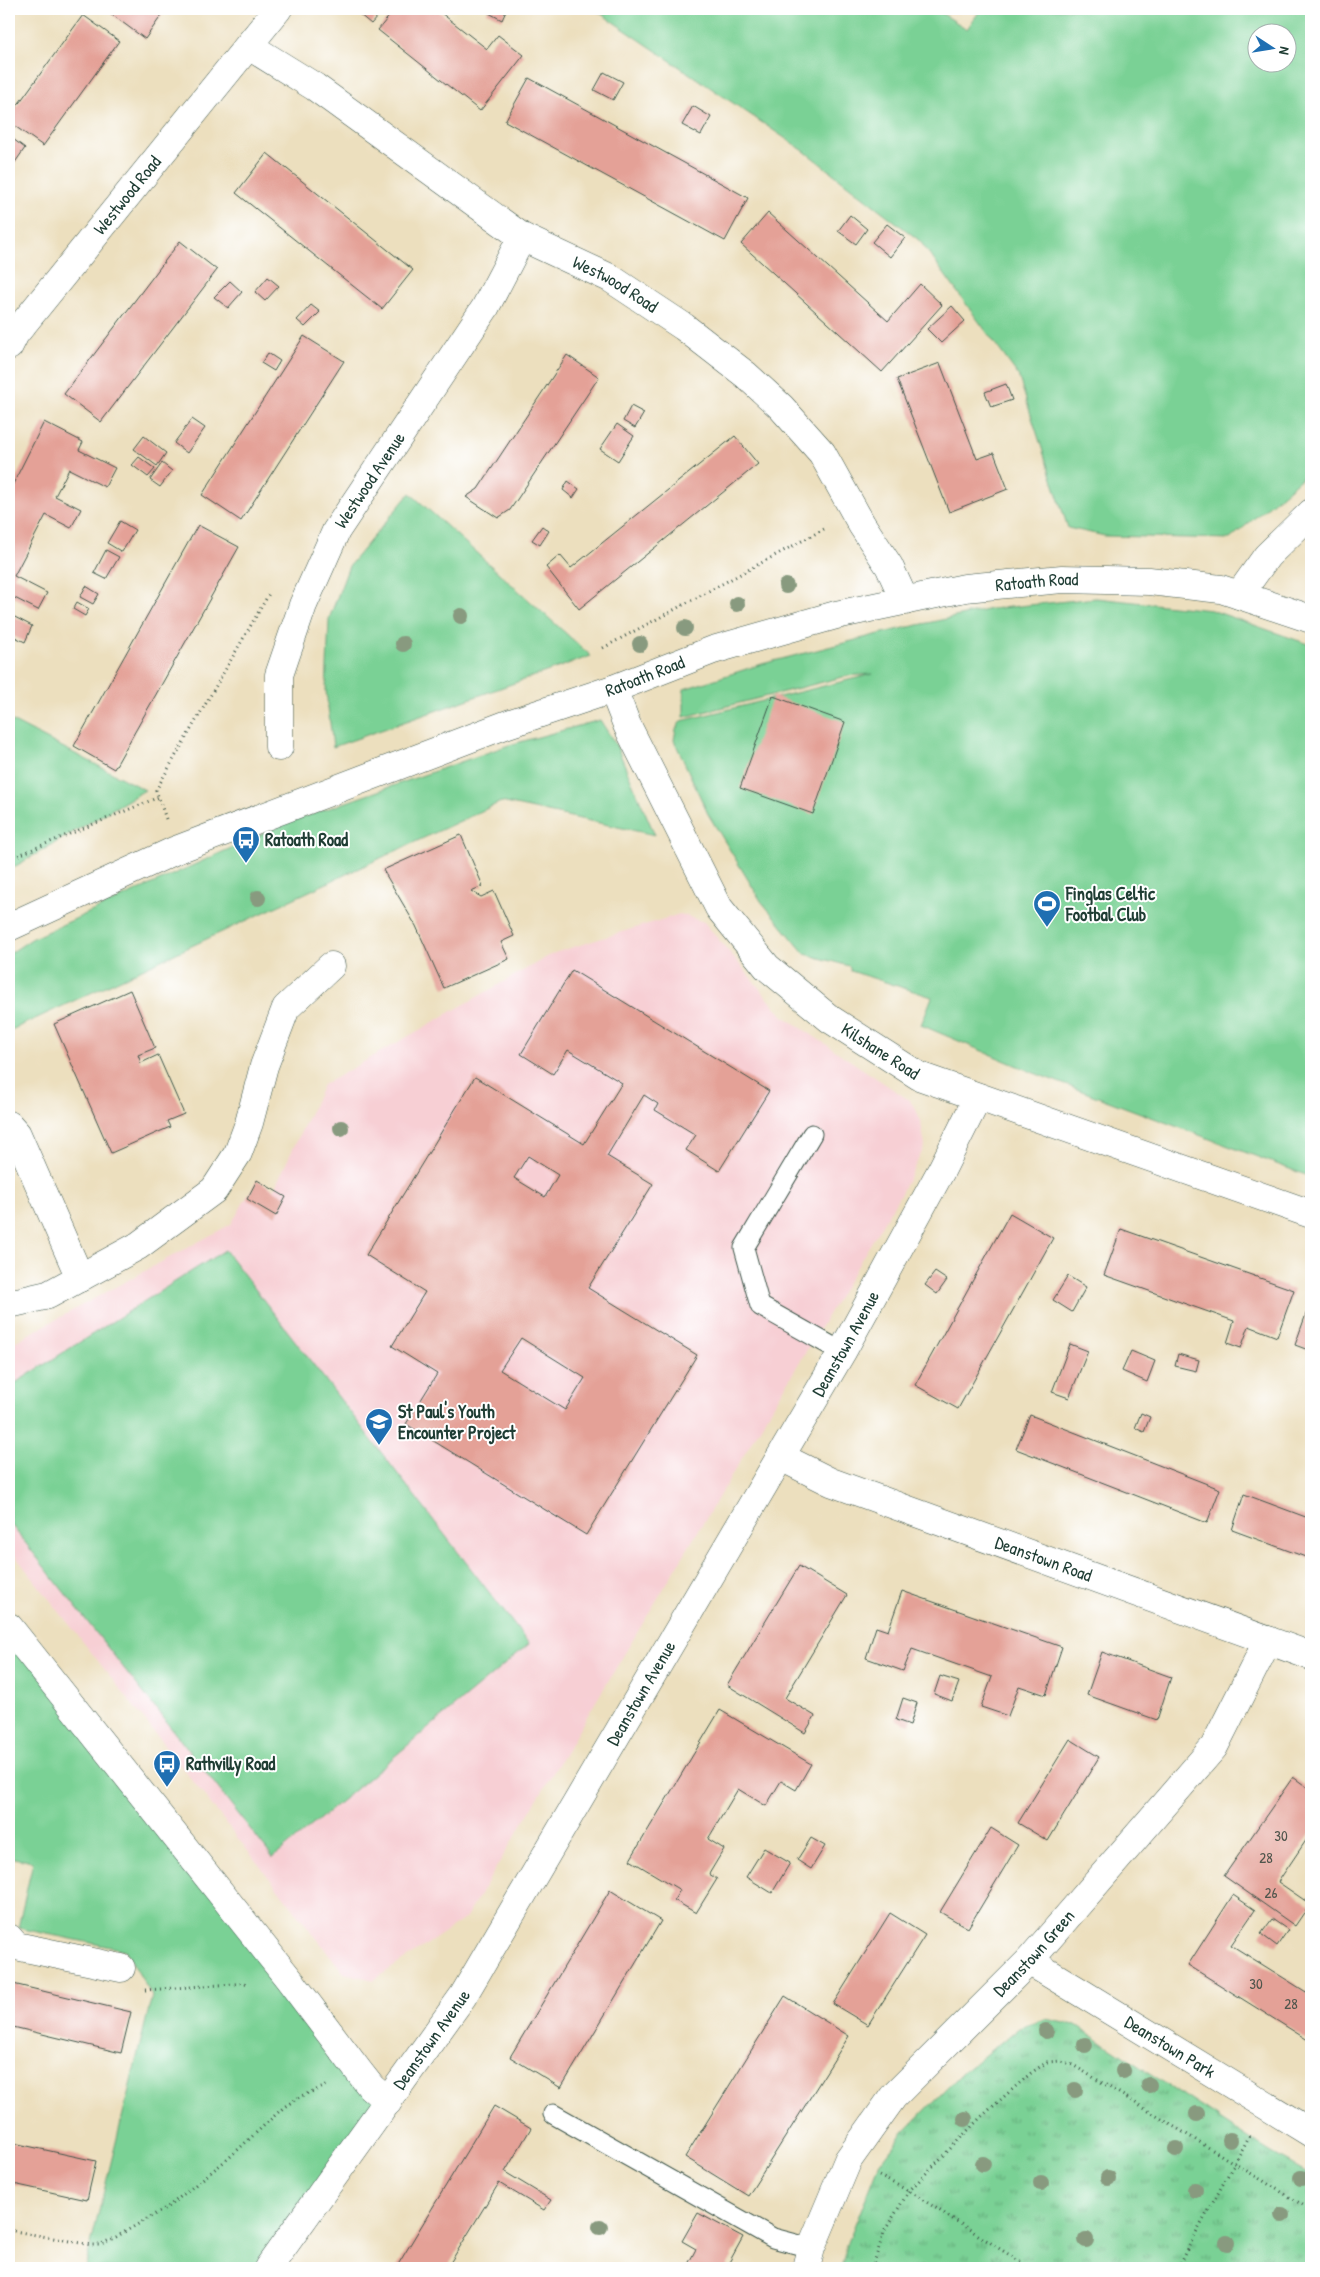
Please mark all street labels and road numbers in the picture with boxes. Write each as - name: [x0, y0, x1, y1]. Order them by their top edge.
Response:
- street label: Westwood Road: [87, 150, 167, 240]
- street label: Westwood Road: [569, 249, 663, 318]
- street label: Westwood Avenue: [328, 427, 411, 533]
- street label: Ratoath Road: [994, 566, 1079, 597]
- street label: Ratoath Road: [602, 649, 688, 703]
- street label: Kilshane Road: [836, 1016, 925, 1085]
- street label: Deanstown Avenue: [806, 1286, 885, 1401]
- street label: Deanstown Road: [992, 1530, 1096, 1588]
- street label: Deanstown Avenue: [600, 1636, 681, 1750]
- street label: Deanstown Green: [987, 1904, 1080, 2002]
- street label: Deanstown Avenue: [387, 1985, 476, 2094]
- street label: Deanstown Park: [1120, 2009, 1221, 2084]

